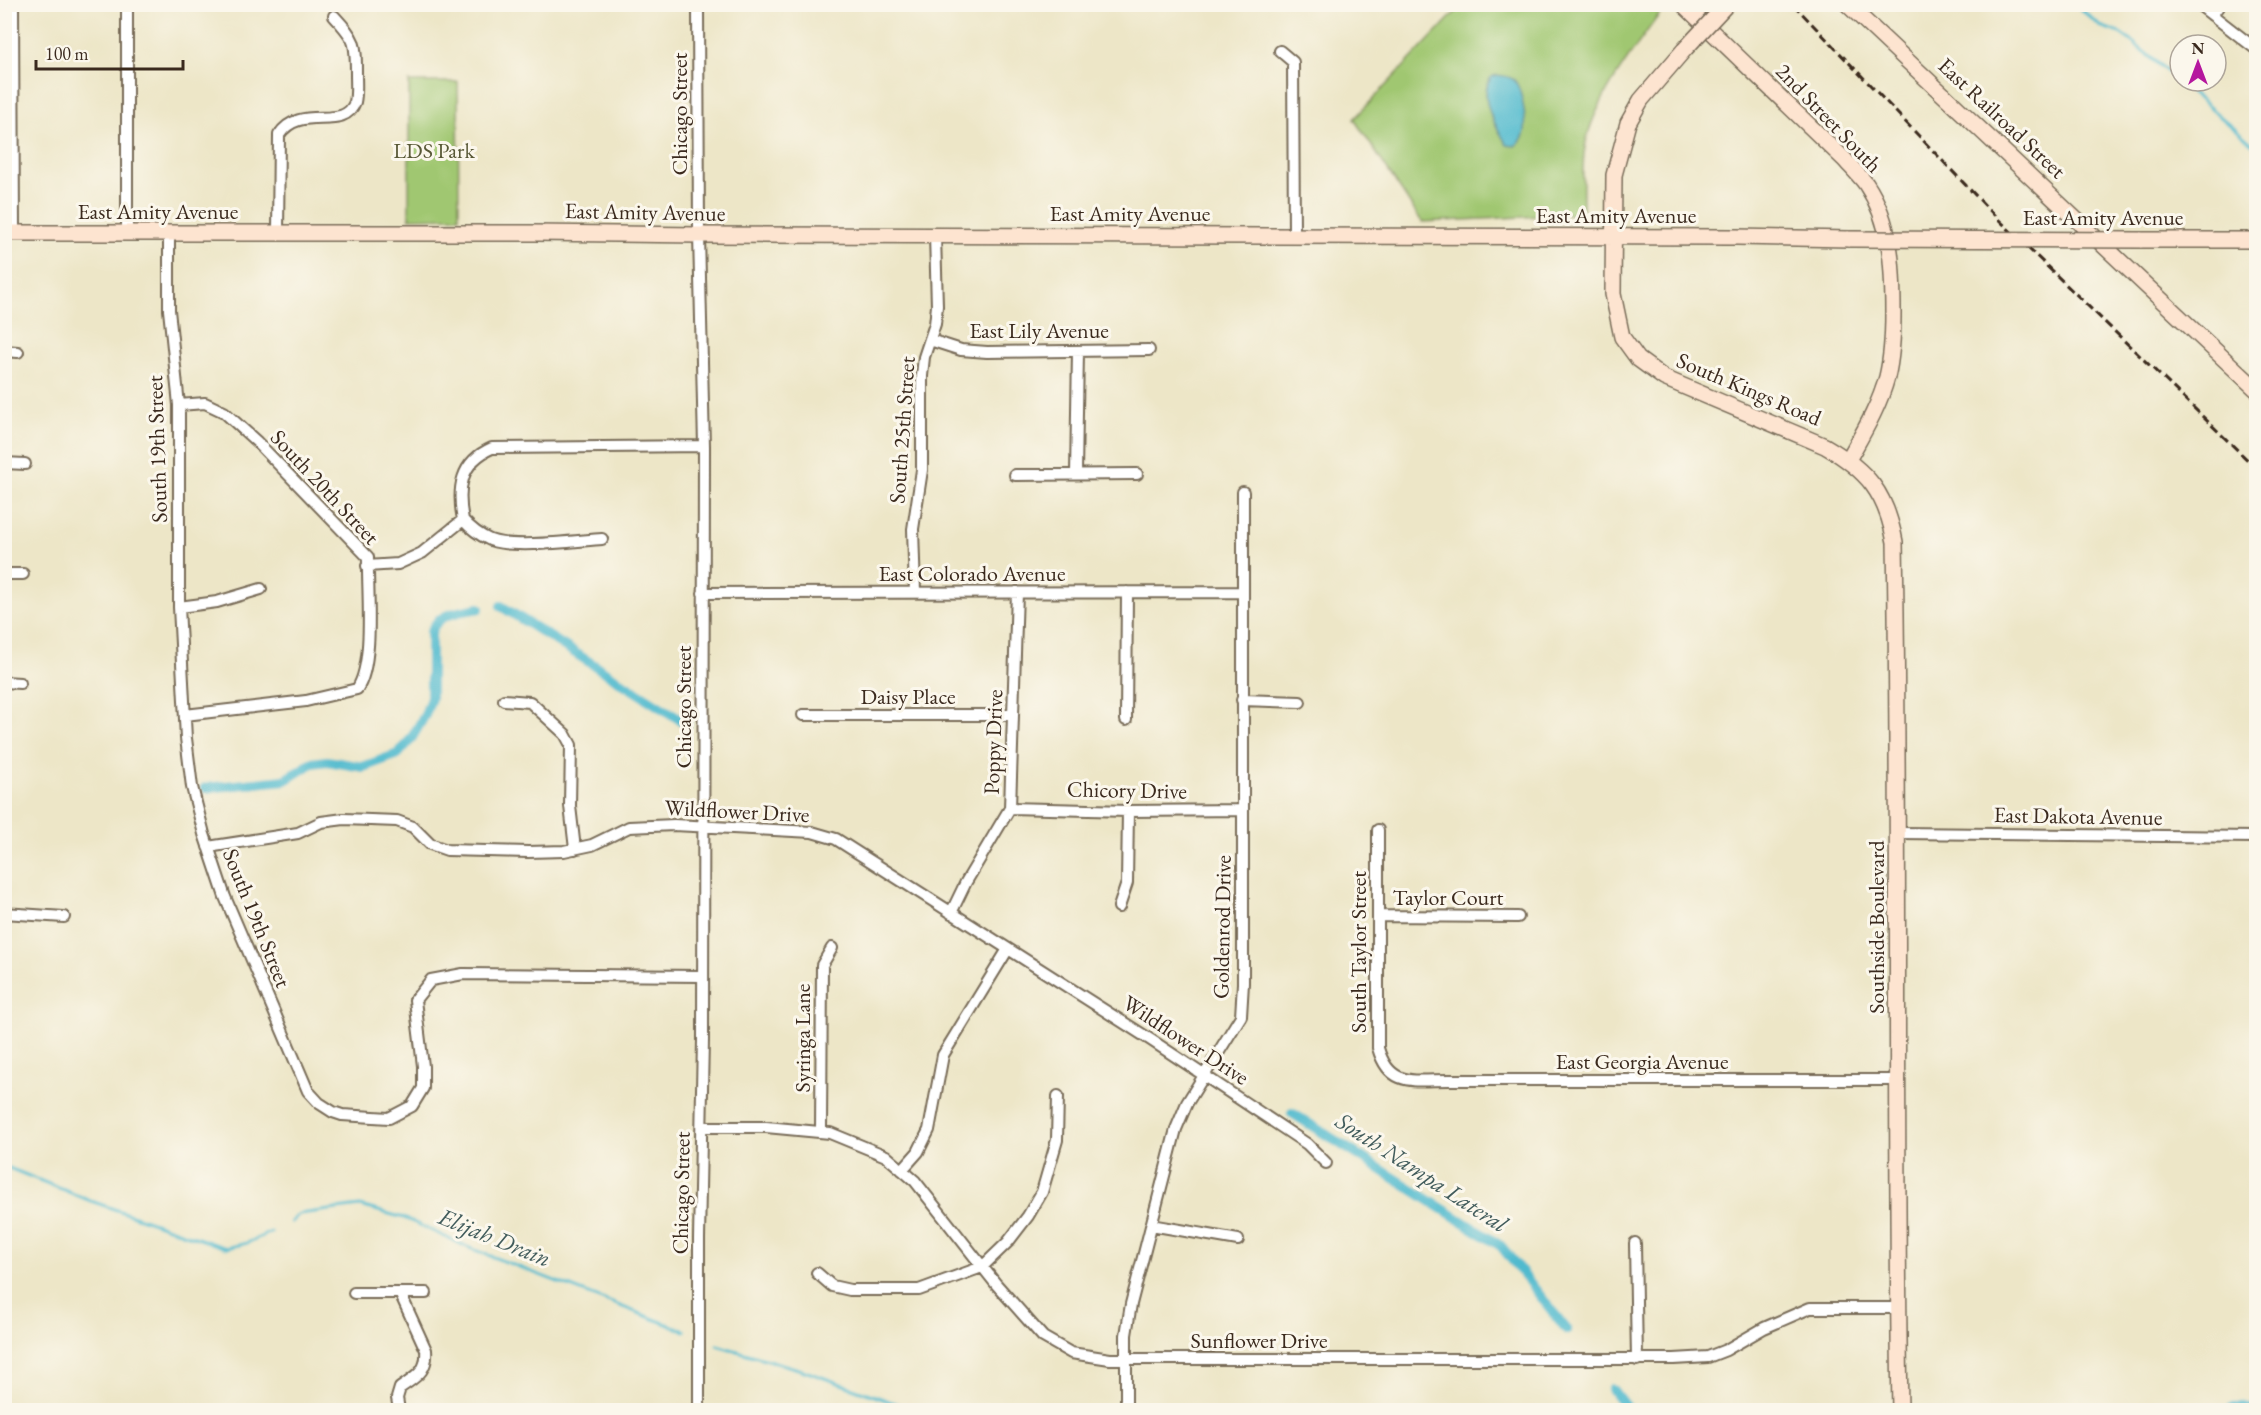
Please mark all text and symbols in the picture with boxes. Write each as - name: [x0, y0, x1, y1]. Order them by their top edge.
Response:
- scale bar: [36, 33, 183, 71]
- north arrow: [2168, 33, 2228, 93]
- text: N: [2192, 38, 2205, 59]
- text: 100 m: [45, 42, 89, 65]
- street label: East Railroad Street: [1932, 51, 2072, 185]
- street label: Chicago Street: [665, 52, 694, 175]
- street label: 2nd Street South: [1769, 57, 1889, 179]
- park label: LDS Park: [393, 136, 475, 165]
- street label: East Amity Avenue: [564, 196, 726, 228]
- street label: East Amity Avenue: [78, 197, 239, 226]
- street label: East Amity Avenue: [1050, 199, 1211, 228]
- street label: East Amity Avenue: [1536, 201, 1697, 230]
- street label: East Amity Avenue: [2023, 203, 2184, 232]
- street label: East Lily Avenue: [969, 316, 1109, 345]
- street label: South Kings Road: [1672, 345, 1827, 433]
- street label: South 25th Street: [882, 355, 922, 505]
- street label: South 19th Street: [140, 375, 174, 523]
- street label: South 20th Street: [264, 423, 386, 551]
- street label: East Colorado Avenue: [878, 559, 1066, 588]
- street label: Chicago Street: [669, 645, 698, 768]
- street label: Daisy Place: [861, 682, 956, 711]
- street label: Poppy Drive: [977, 688, 1009, 795]
- street label: Chicory Drive: [1067, 774, 1188, 806]
- street label: Wildflower Drive: [664, 793, 811, 829]
- street label: East Dakota Avenue: [1993, 800, 2163, 832]
- street label: Southside Boulevard: [1862, 839, 1891, 1014]
- street label: South 19th Street: [216, 844, 298, 992]
- street label: Goldenrod Drive: [1206, 854, 1238, 999]
- street label: South Taylor Street: [1344, 871, 1373, 1033]
- street label: Taylor Court: [1393, 883, 1504, 912]
- street label: Syringa Lane: [788, 983, 817, 1092]
- street label: Wildflower Drive: [1117, 988, 1255, 1092]
- street label: East Georgia Avenue: [1556, 1047, 1729, 1076]
- water label: South Nampa Lateral: [1329, 1104, 1515, 1240]
- street label: Chicago Street: [665, 1131, 697, 1255]
- water label: Elijah Drain: [433, 1200, 556, 1273]
- street label: Sunflower Drive: [1191, 1326, 1328, 1355]

